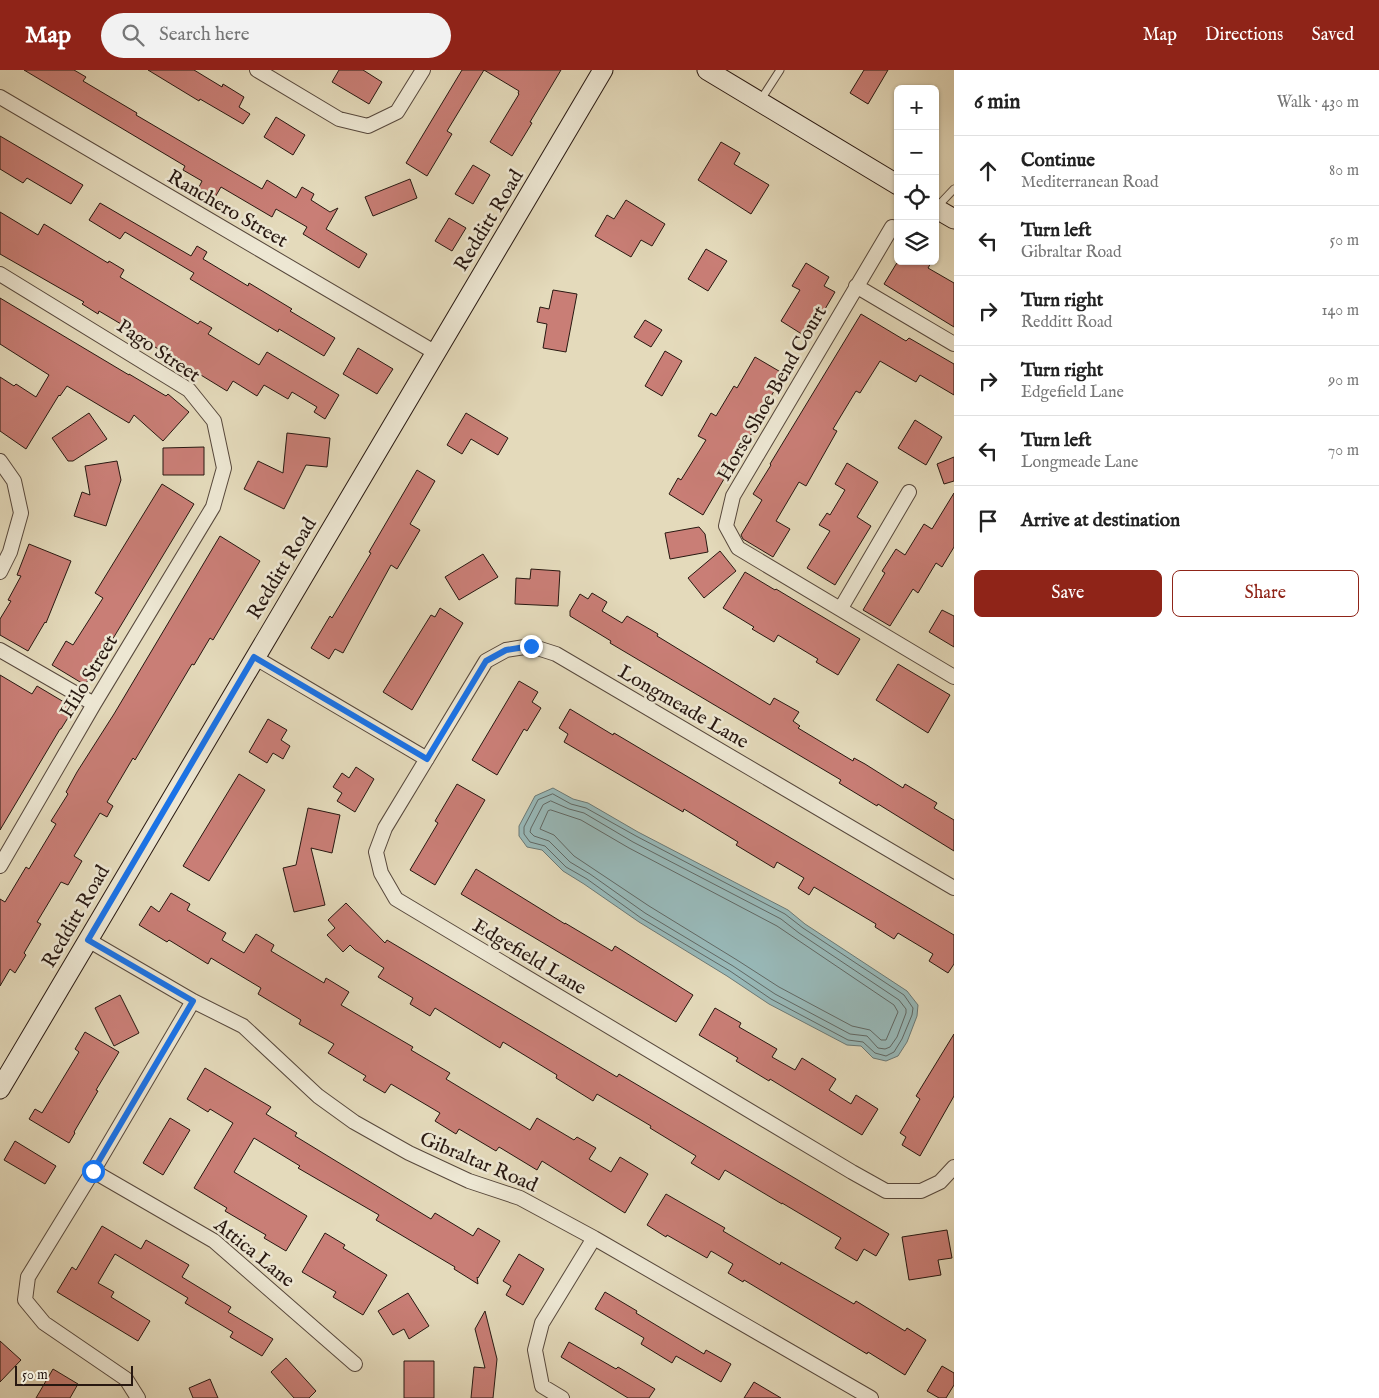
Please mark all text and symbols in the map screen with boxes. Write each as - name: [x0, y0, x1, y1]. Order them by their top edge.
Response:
- search box: [101, 13, 451, 58]
- text: Map: [25, 20, 71, 51]
- icon: search: [119, 21, 147, 49]
- text: Search here: [159, 23, 250, 47]
- text: Map: [1143, 24, 1177, 47]
- text: Directions: [1205, 24, 1283, 47]
- text: Saved: [1311, 24, 1354, 47]
- map controls: [894, 85, 939, 265]
- button: +: [894, 85, 939, 130]
- text: 6 min: [974, 89, 1020, 116]
- text: Walk · 430 m: [1277, 93, 1359, 113]
- button: −: [894, 130, 939, 175]
- text: Continue: [1021, 149, 1095, 173]
- icon: ahead: [974, 157, 1002, 185]
- text: 80 m: [1329, 161, 1359, 181]
- street label: Ranchero Street: [163, 165, 292, 254]
- street label: Redditt Road: [449, 165, 530, 276]
- text: Mediterranean Road: [1021, 173, 1158, 193]
- button: locate: [894, 175, 939, 220]
- text: Turn left: [1021, 219, 1092, 243]
- button: layers: [894, 220, 939, 265]
- icon: left: [974, 227, 1002, 255]
- text: 50 m: [1330, 231, 1359, 251]
- text: Gibraltar Road: [1021, 243, 1122, 263]
- text: Turn right: [1021, 289, 1103, 313]
- icon: right: [974, 297, 1002, 325]
- text: 140 m: [1321, 301, 1359, 321]
- street label: Horse Shoe Bend Court: [712, 302, 833, 486]
- text: Redditt Road: [1021, 313, 1112, 333]
- street label: Pago Street: [112, 314, 205, 388]
- text: Turn right: [1021, 359, 1103, 383]
- icon: right: [974, 367, 1002, 395]
- text: 90 m: [1328, 371, 1359, 391]
- text: Edgefield Lane: [1021, 383, 1124, 403]
- text: Turn left: [1021, 429, 1092, 453]
- icon: left: [974, 437, 1002, 465]
- text: 70 m: [1328, 441, 1359, 461]
- text: Longmeade Lane: [1021, 453, 1138, 473]
- icon: arrive: [974, 507, 1002, 535]
- text: Arrive at destination: [1021, 509, 1180, 533]
- street label: Redditt Road: [242, 513, 323, 624]
- button: Save: [974, 570, 1162, 617]
- button: Share: [1172, 570, 1359, 617]
- street label: Hilo Street: [55, 630, 124, 723]
- route end: [520, 635, 543, 658]
- street label: Longmeade Lane: [613, 660, 753, 755]
- street label: Redditt Road: [37, 861, 116, 972]
- street label: Edgefield Lane: [468, 913, 591, 1001]
- street label: Gibraltar Road: [416, 1126, 541, 1199]
- route start: [82, 1160, 105, 1183]
- street label: Attica Lane: [208, 1212, 300, 1293]
- scale bar: [15, 1363, 132, 1386]
- text: 50 m: [22, 1366, 48, 1384]

